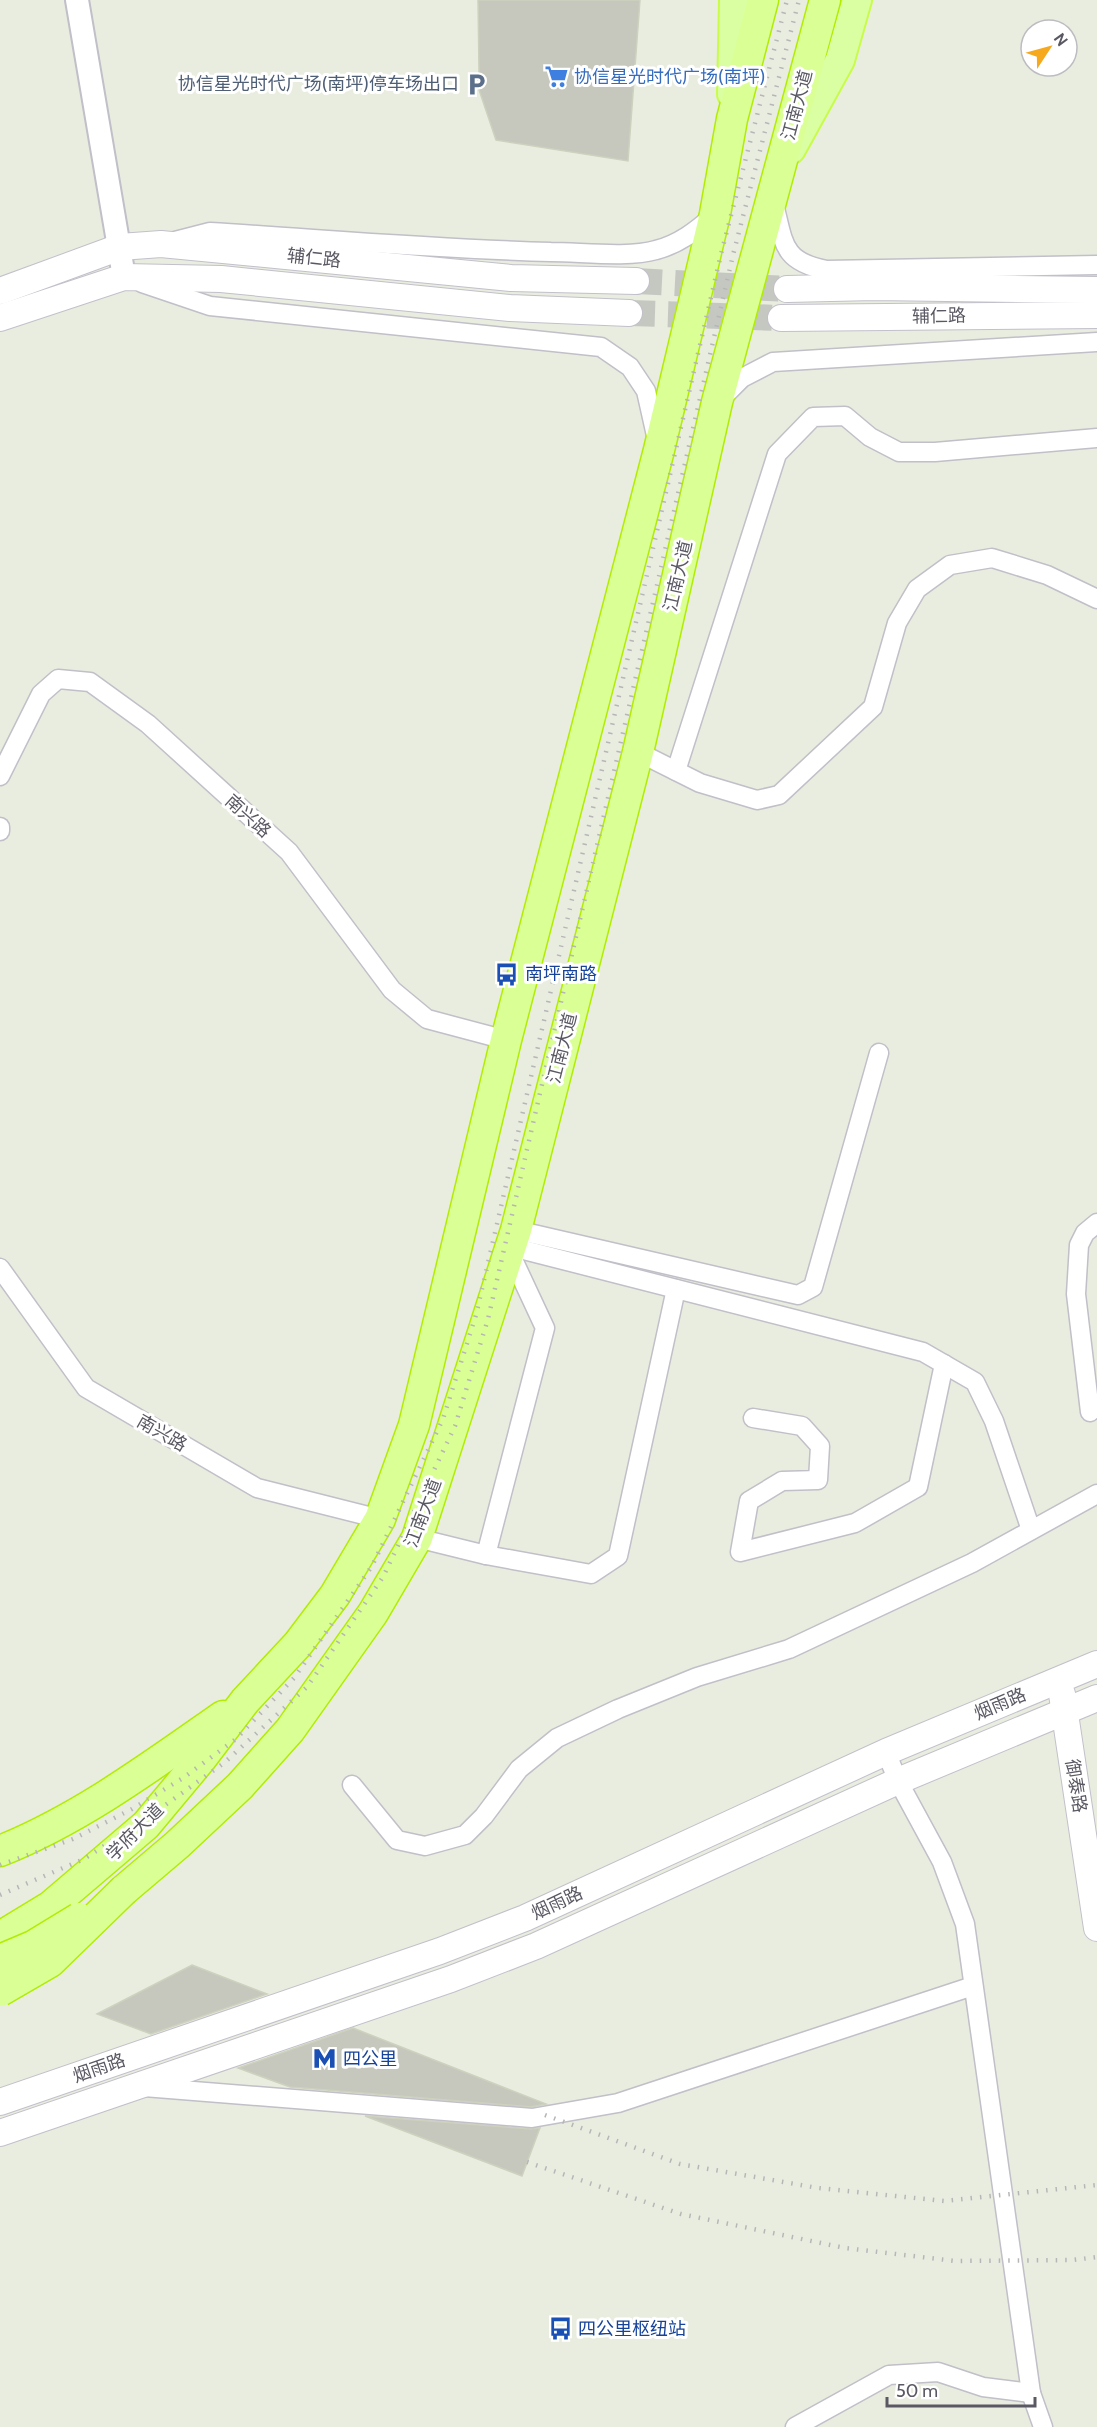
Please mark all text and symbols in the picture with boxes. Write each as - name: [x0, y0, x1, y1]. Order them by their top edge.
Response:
- north arrow: [1019, 18, 1079, 78]
- text: N: [1050, 29, 1072, 50]
- supermarket icon: 协信星光时代广场(南坪): [543, 64, 569, 90]
- place label: 协信星光时代广场(南坪): [574, 66, 765, 88]
- street label: 江南大道: [777, 67, 817, 143]
- parking icon: 协信星光时代广场(南坪)停车场出口: [464, 71, 490, 97]
- place label: 协信星光时代广场(南坪)停车场出口: [178, 73, 459, 95]
- street label: 辅仁路: [286, 244, 342, 272]
- street label: 辅仁路: [912, 305, 966, 327]
- street label: 江南大道: [659, 538, 697, 614]
- street label: 南兴路: [221, 790, 275, 842]
- bus stop icon: 南坪南路: [494, 961, 520, 987]
- place label: 南坪南路: [525, 963, 597, 985]
- street label: 江南大道: [543, 1010, 581, 1086]
- street label: 南兴路: [133, 1410, 191, 1456]
- street label: 江南大道: [400, 1475, 446, 1551]
- street label: 烟雨路: [971, 1683, 1029, 1725]
- street label: 御泰路: [1061, 1758, 1091, 1814]
- street label: 学府大道: [102, 1799, 168, 1865]
- street label: 烟雨路: [528, 1882, 586, 1924]
- metro station icon: 四公里: [312, 2046, 338, 2072]
- place label: 四公里: [343, 2048, 397, 2070]
- street label: 烟雨路: [70, 2049, 128, 2087]
- bus stop icon: 四公里枢纽站: [547, 2316, 573, 2342]
- place label: 四公里枢纽站: [578, 2318, 686, 2340]
- scale bar: [887, 2370, 1036, 2408]
- text: 50 m: [896, 2380, 938, 2402]

